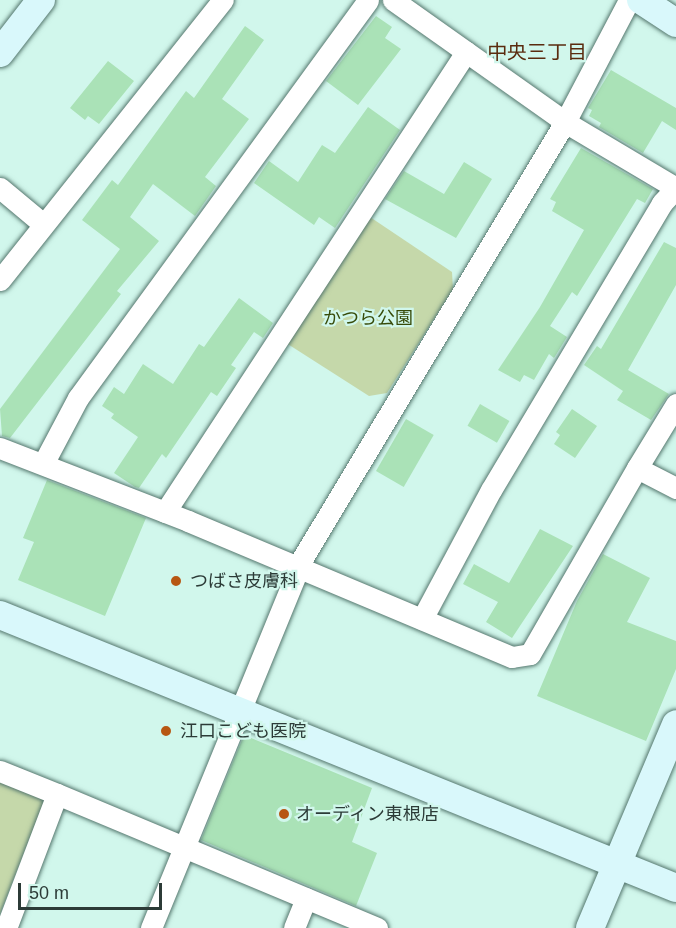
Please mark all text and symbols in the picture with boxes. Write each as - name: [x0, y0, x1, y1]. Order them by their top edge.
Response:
- district label: 中央三丁目: [487, 40, 587, 64]
- park label: かつら公園: [323, 307, 413, 329]
- place label: つばさ皮膚科: [190, 570, 298, 592]
- marker: つばさ皮膚科: [167, 572, 185, 590]
- place label: 江口こども医院: [180, 720, 306, 742]
- marker: 江口こども医院: [157, 722, 175, 740]
- place label: オーディン東根店: [296, 803, 440, 825]
- marker: オーディン東根店: [277, 807, 291, 821]
- scale bar: [21, 871, 165, 909]
- text: 50 m: [29, 883, 69, 903]

